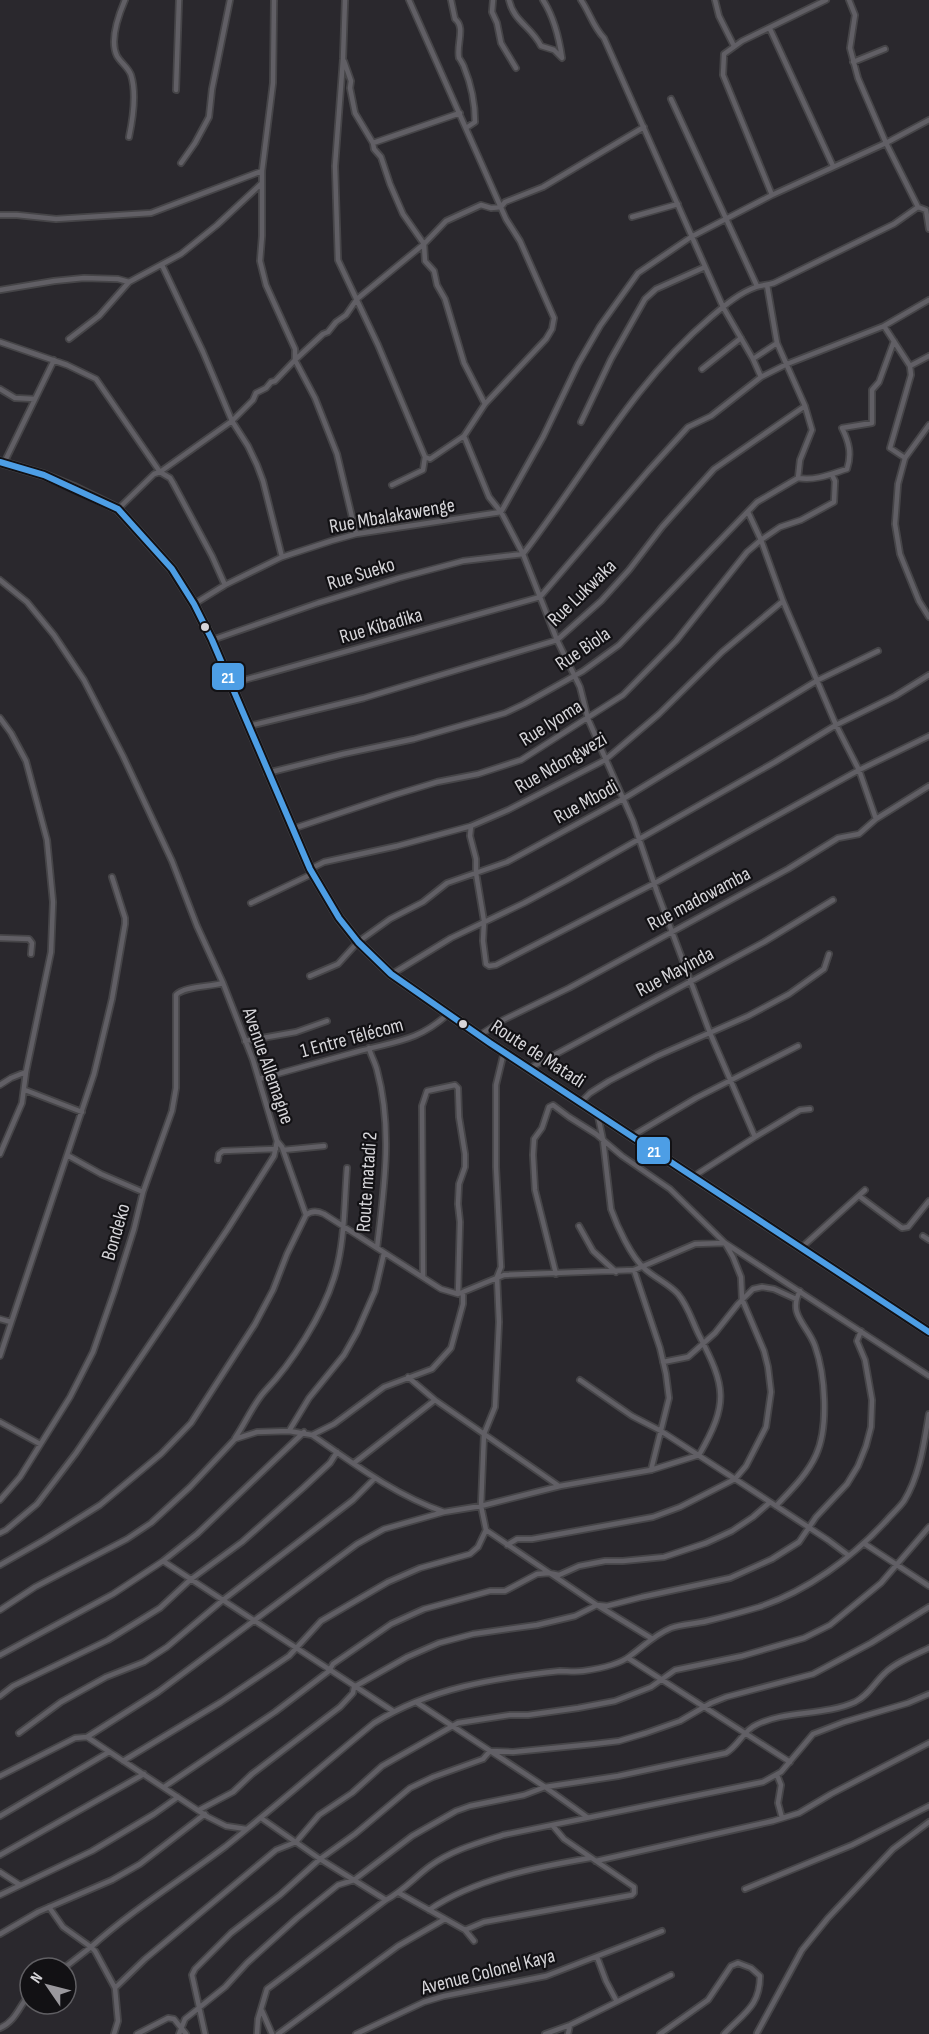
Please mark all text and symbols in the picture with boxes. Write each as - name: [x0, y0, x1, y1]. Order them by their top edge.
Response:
- street label: Rue Mbalakawenge: [327, 493, 457, 539]
- street label: Rue Sueko: [324, 552, 398, 596]
- street label: Rue Lukwaka: [543, 554, 621, 632]
- street label: Rue Kibadika: [337, 603, 425, 649]
- unlabelled marker: [199, 621, 211, 633]
- street label: Rue Biola: [551, 622, 615, 676]
- line badge: 21: [211, 662, 245, 691]
- text: 21: [221, 669, 235, 688]
- street label: Rue Iyoma: [515, 694, 587, 752]
- street label: Rue Ndongwezi: [511, 727, 611, 799]
- street label: Rue Mbodi: [550, 775, 622, 829]
- street label: Rue madowamba: [643, 862, 755, 936]
- street label: Rue Mayinda: [632, 942, 718, 1002]
- street label: Avenue Allemagne: [237, 1004, 299, 1127]
- street label: 1 Entre Télécom: [298, 1013, 406, 1063]
- street label: Route de Matadi: [486, 1015, 590, 1093]
- unlabelled marker: [457, 1018, 469, 1030]
- street label: Route matadi 2: [352, 1131, 382, 1233]
- line badge: 21: [636, 1136, 671, 1165]
- text: 21: [647, 1143, 661, 1162]
- street label: Bondeko: [97, 1201, 135, 1263]
- street label: Avenue Colonel Kaya: [418, 1944, 557, 2000]
- north arrow: [18, 1956, 78, 2016]
- text: N: [27, 1969, 47, 1987]

